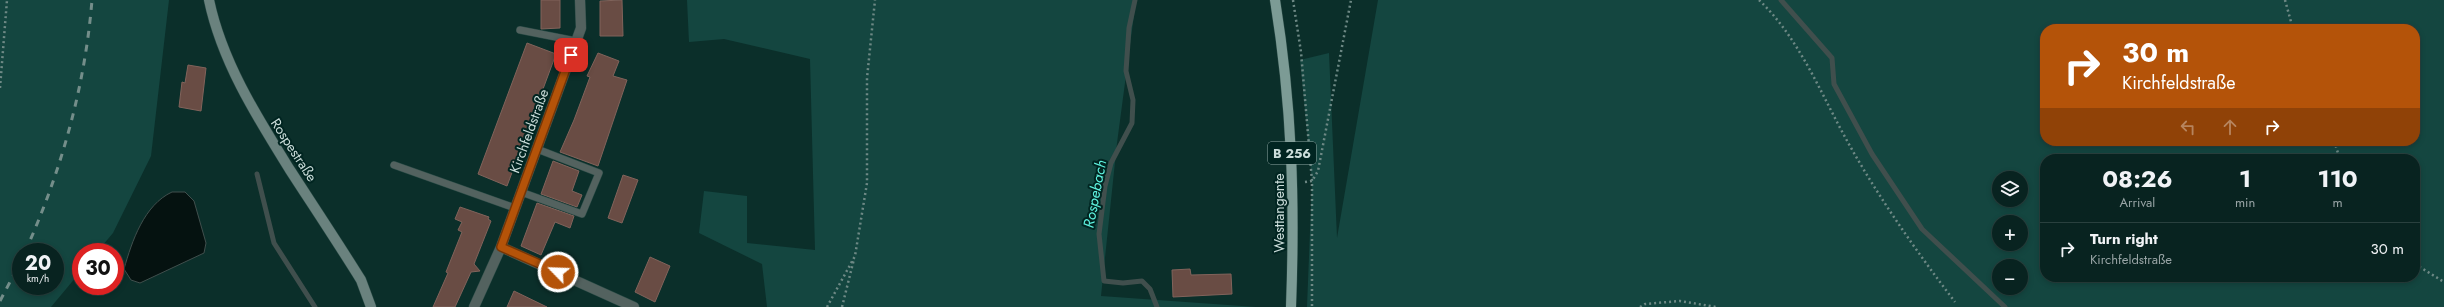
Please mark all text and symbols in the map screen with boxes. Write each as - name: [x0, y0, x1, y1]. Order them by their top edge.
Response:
- text: 30 m: [2122, 32, 2189, 73]
- pin: [554, 38, 588, 72]
- icon: right: [2056, 40, 2108, 92]
- icon: arrive: [560, 44, 582, 66]
- text: Kirchfeldstraße: [2122, 70, 2235, 96]
- street label: Kirchfeldstraße: [505, 86, 553, 176]
- street label: Rospestraße: [266, 114, 322, 186]
- icon: left: [2177, 116, 2199, 138]
- icon: ahead: [2219, 116, 2241, 138]
- icon: right: [2261, 116, 2283, 138]
- road number: B 256: [1268, 142, 1316, 164]
- water label: Rospebach: [1078, 158, 1112, 230]
- text: 08:26: [2102, 161, 2173, 196]
- text: 1: [2239, 161, 2251, 196]
- text: 110: [2317, 161, 2358, 196]
- map controls: [1992, 171, 2028, 295]
- button: layers: [1992, 171, 2028, 207]
- street label: Westtangente: [1269, 173, 1289, 253]
- text: Arrival: [2120, 193, 2155, 212]
- text: min: [2235, 193, 2255, 212]
- text: m: [2333, 193, 2343, 212]
- button: +: [1992, 215, 2028, 251]
- text: Turn right: [2090, 228, 2158, 250]
- icon: right: [2056, 238, 2078, 260]
- text: 30 m: [2371, 238, 2404, 260]
- speed limit sign: 30: [72, 243, 124, 295]
- text: 20: [25, 249, 51, 278]
- text: Kirchfeldstraße: [2090, 250, 2172, 269]
- position arrow: [537, 251, 579, 293]
- button: −: [1992, 259, 2028, 295]
- text: km/h: [27, 271, 49, 286]

